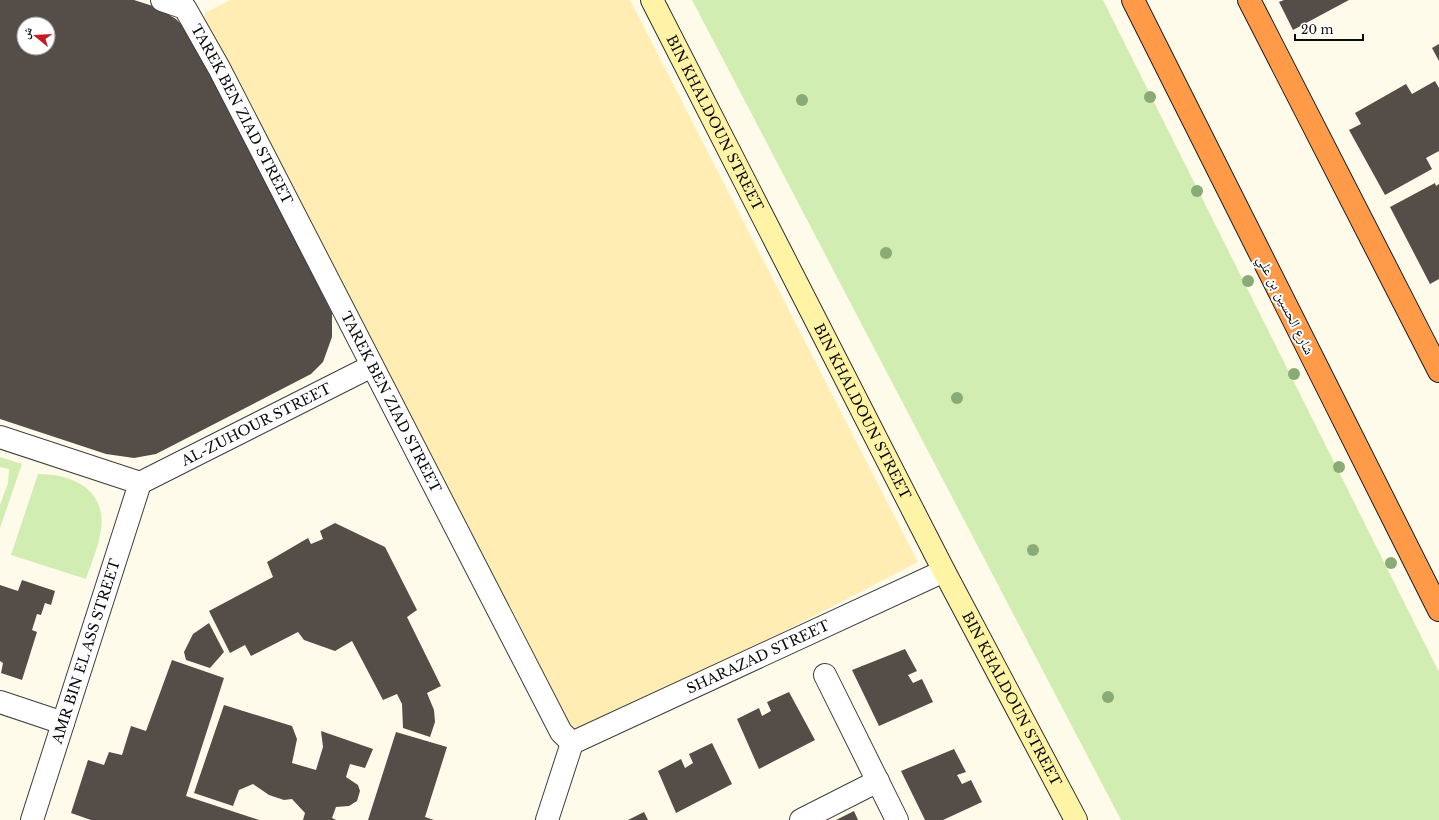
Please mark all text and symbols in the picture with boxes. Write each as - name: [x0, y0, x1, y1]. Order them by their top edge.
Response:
- north arrow: [16, 16, 56, 56]
- scale bar: [1295, 16, 1363, 42]
- street label: TAREK BEN ZIAD STREET: [187, 21, 297, 207]
- text: 20 m: [1301, 22, 1333, 37]
- text: ش: [18, 25, 36, 41]
- street label: BIN KHALDOUN STREET: [662, 32, 767, 214]
- street label: شارع الحسين بن علي: [1251, 252, 1319, 359]
- street label: TAREK BEN ZIAD STREET: [337, 309, 445, 495]
- street label: BIN KHALDOUN STREET: [810, 320, 915, 502]
- street label: AL-ZUHOUR STREET: [177, 379, 334, 470]
- street label: AMR BIN EL ASS STREET: [48, 557, 124, 747]
- street label: BIN KHALDOUN STREET: [958, 608, 1065, 789]
- street label: SHARAZAD STREET: [684, 616, 832, 698]

